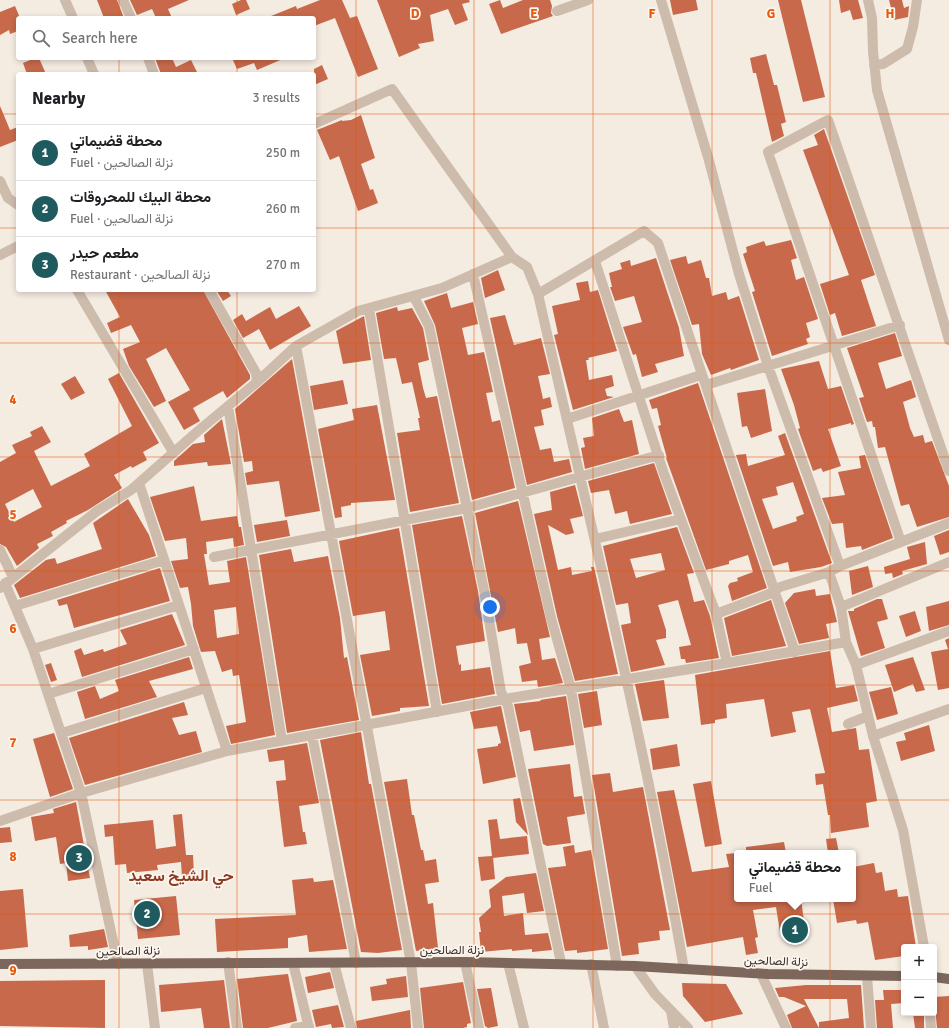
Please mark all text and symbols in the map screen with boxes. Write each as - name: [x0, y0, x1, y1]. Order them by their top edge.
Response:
- text: D: [411, 6, 420, 22]
- text: E: [530, 6, 538, 22]
- text: F: [649, 6, 656, 22]
- text: G: [767, 6, 775, 22]
- text: H: [886, 6, 894, 22]
- search box: [16, 16, 316, 60]
- icon: search: [30, 27, 52, 49]
- text: Search here: [62, 29, 138, 47]
- text: Nearby: [32, 88, 85, 109]
- text: 3 results: [252, 90, 300, 106]
- text: محطة قضيماتي: [70, 132, 162, 150]
- text: 1: [41, 145, 49, 161]
- text: 250 m: [266, 145, 300, 161]
- text: Fuel · نزلة الصالحين: [70, 155, 173, 171]
- text: محطة البيك للمحروقات: [70, 188, 211, 206]
- text: 2: [41, 201, 49, 217]
- text: 260 m: [266, 201, 300, 217]
- text: Fuel · نزلة الصالحين: [70, 211, 173, 227]
- text: مطعم حيدر: [70, 244, 139, 262]
- text: 3: [41, 257, 49, 273]
- text: 270 m: [266, 257, 300, 273]
- text: Restaurant · نزلة الصالحين: [70, 267, 210, 283]
- text: 4: [9, 392, 17, 408]
- text: 5: [9, 507, 17, 523]
- your location: [480, 597, 500, 617]
- text: 6: [9, 621, 17, 637]
- text: 7: [9, 735, 17, 751]
- pin: 3: [66, 843, 92, 873]
- text: 8: [9, 849, 17, 865]
- popup: [734, 850, 856, 902]
- text: محطة قضيماتي: [749, 858, 841, 876]
- district label: حي الشيخ سعيد: [128, 866, 234, 889]
- text: Fuel: [749, 880, 773, 896]
- pin: 2: [134, 899, 160, 929]
- pin: 1: [782, 915, 808, 945]
- street label: نزلة الصالحين: [96, 943, 160, 960]
- street label: نزلة الصالحين: [420, 943, 484, 958]
- map controls: [901, 944, 937, 1016]
- button: +: [901, 944, 937, 980]
- street label: نزلة الصالحين: [744, 953, 808, 970]
- text: 9: [9, 963, 17, 979]
- button: −: [901, 980, 937, 1016]

